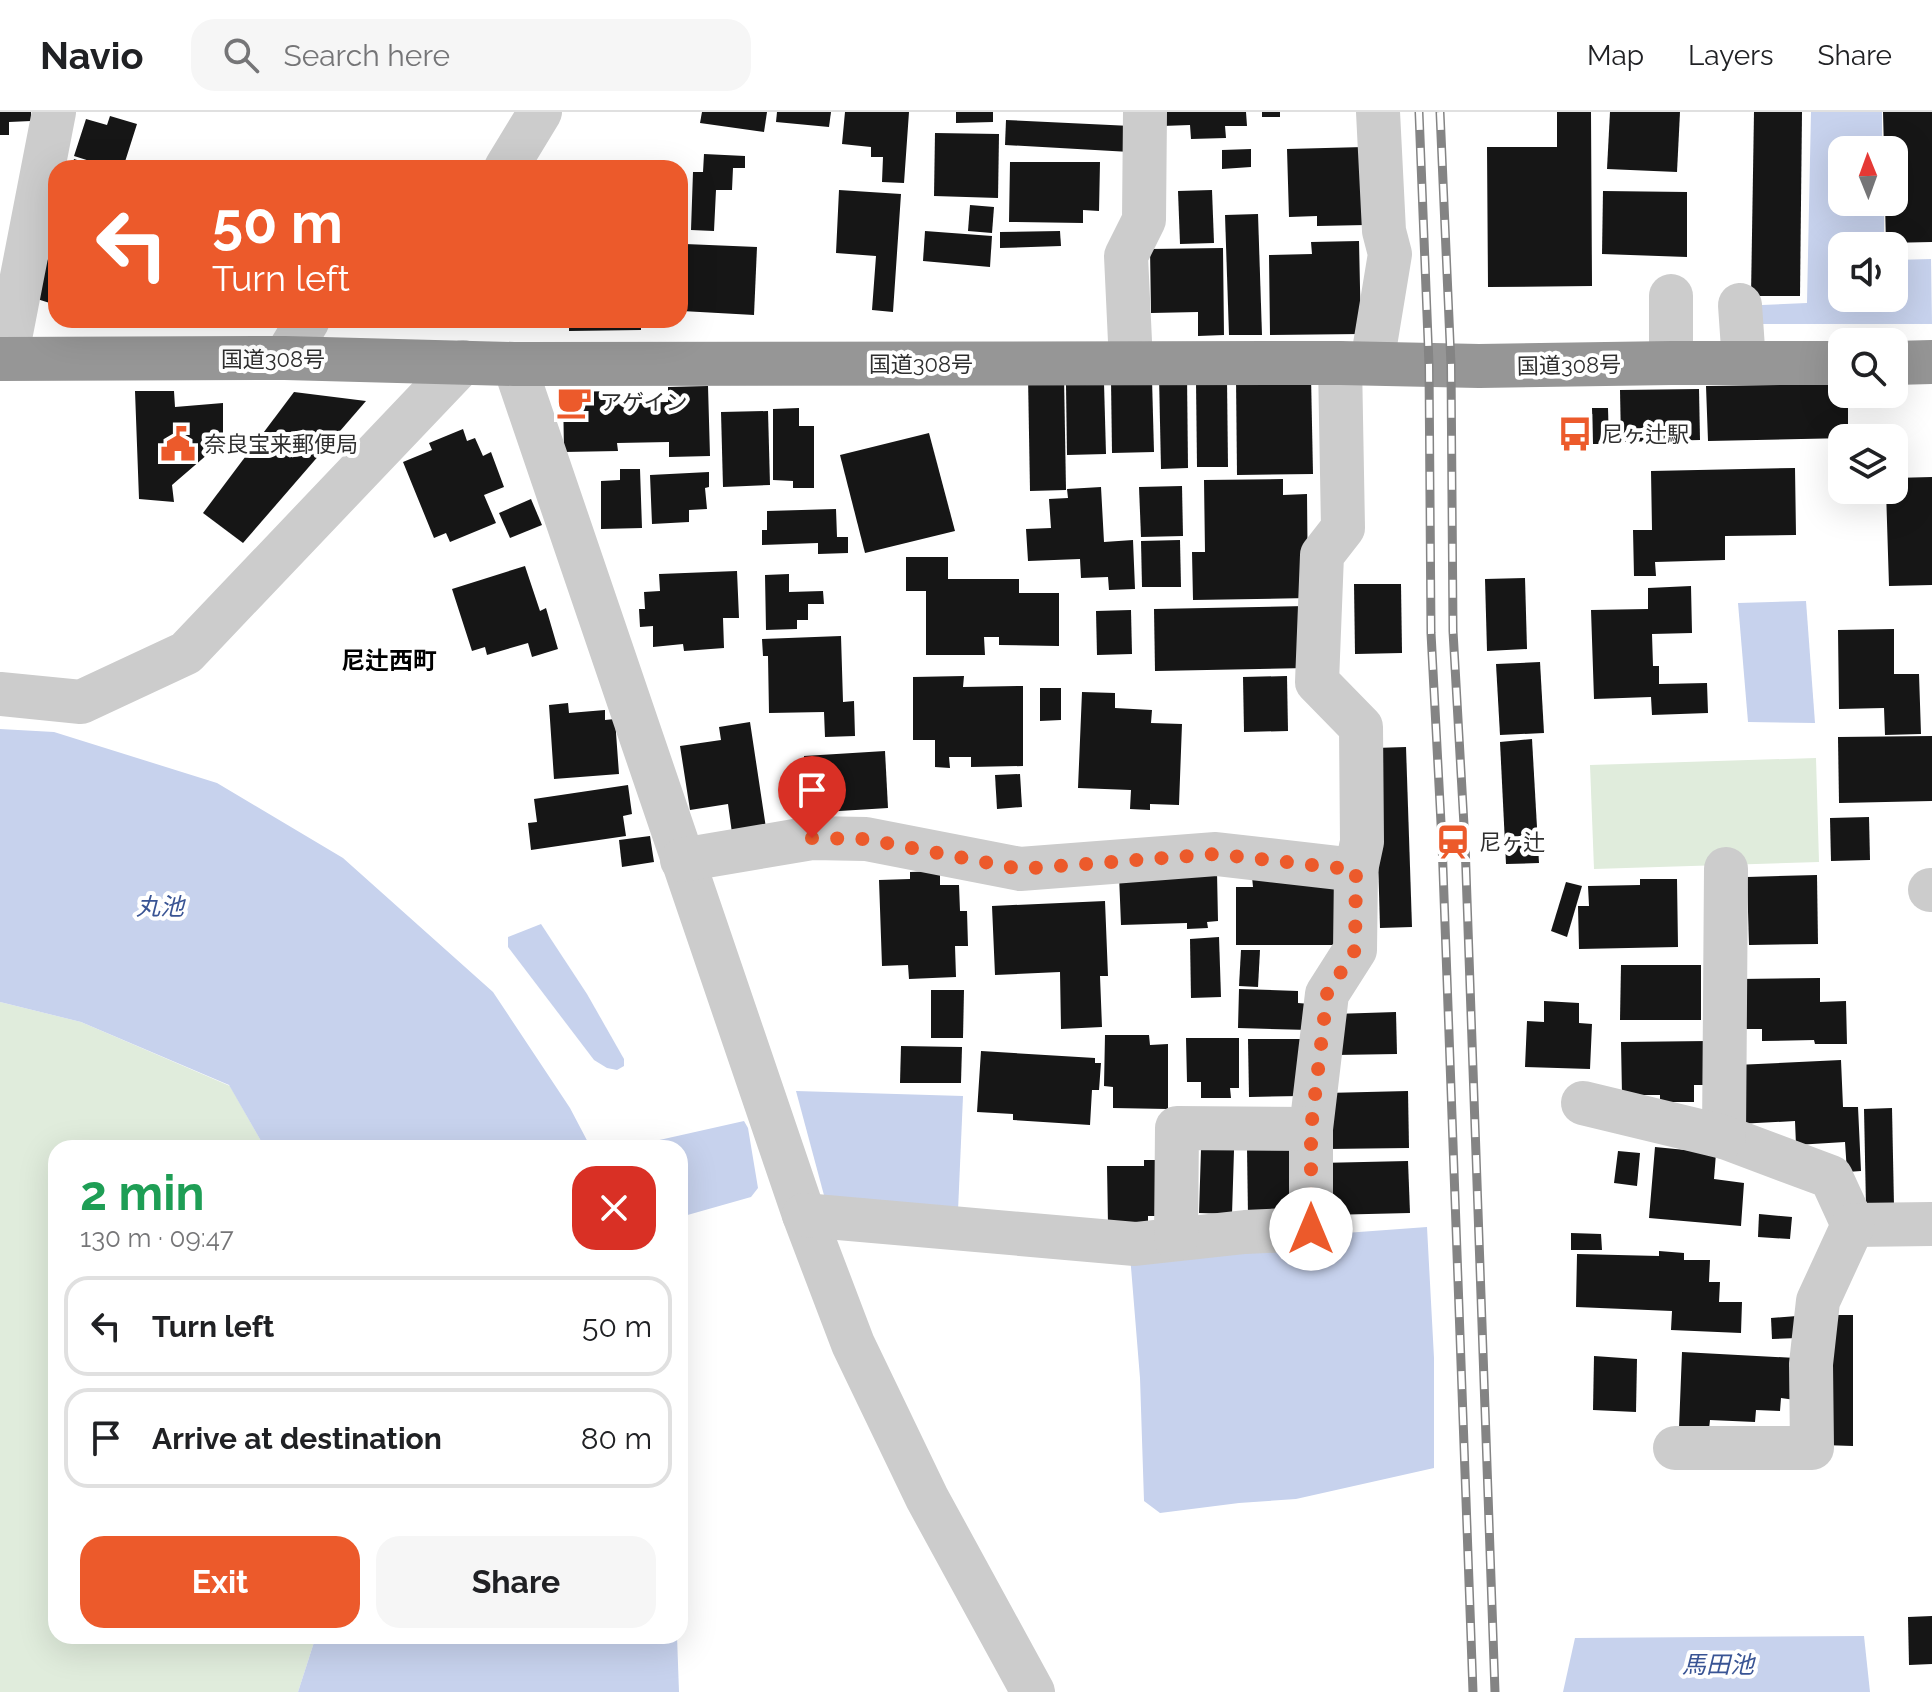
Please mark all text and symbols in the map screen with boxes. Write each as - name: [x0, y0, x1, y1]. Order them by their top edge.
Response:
- search box: [191, 19, 751, 91]
- text: Navio: [40, 33, 143, 78]
- icon: search: [219, 33, 263, 77]
- text: Search here: [283, 38, 450, 73]
- text: Map: [1587, 39, 1644, 72]
- text: Layers: [1688, 39, 1774, 72]
- text: Share: [1818, 39, 1892, 72]
- north arrow: [1828, 136, 1908, 216]
- map controls: [1828, 136, 1908, 504]
- text: 50 m: [212, 190, 343, 256]
- icon: left: [80, 192, 184, 296]
- button: sound: [1828, 232, 1908, 312]
- text: Turn left: [212, 257, 350, 299]
- button: search: [1828, 328, 1908, 408]
- street label: 国道308号: [221, 346, 325, 372]
- street label: 国道308号: [869, 351, 973, 377]
- street label: 国道308号: [1517, 351, 1621, 379]
- cafe icon: アゲイン: [555, 383, 593, 421]
- place label: アゲイン: [600, 389, 688, 415]
- bus stop icon: 尼ヶ辻駅: [1556, 415, 1594, 453]
- place label: 尼ヶ辻駅: [1601, 421, 1689, 447]
- button: layers: [1828, 424, 1908, 504]
- public building icon: 奈良宝来郵便局: [159, 425, 197, 463]
- place label: 奈良宝来郵便局: [204, 431, 358, 457]
- district label: 尼辻西町: [341, 646, 437, 675]
- pin: [778, 756, 846, 838]
- icon: arrive: [790, 768, 834, 812]
- station icon: 尼ヶ辻: [1434, 823, 1472, 861]
- place label: 尼ヶ辻: [1479, 829, 1545, 855]
- water label: 丸池: [136, 892, 186, 921]
- text: 2 min: [80, 1165, 205, 1221]
- button: close: [572, 1166, 656, 1250]
- position arrow: [1269, 1187, 1353, 1271]
- text: 130 m · 09:47: [80, 1223, 234, 1253]
- icon: left: [84, 1304, 128, 1348]
- text: Turn left: [152, 1309, 274, 1344]
- text: 50 m: [582, 1309, 652, 1344]
- icon: arrive: [84, 1416, 128, 1460]
- text: Arrive at destination: [152, 1421, 442, 1456]
- text: 80 m: [581, 1421, 652, 1456]
- button: Exit: [80, 1536, 360, 1628]
- button: Share: [376, 1536, 656, 1628]
- water label: 馬田池: [1682, 1650, 1756, 1679]

